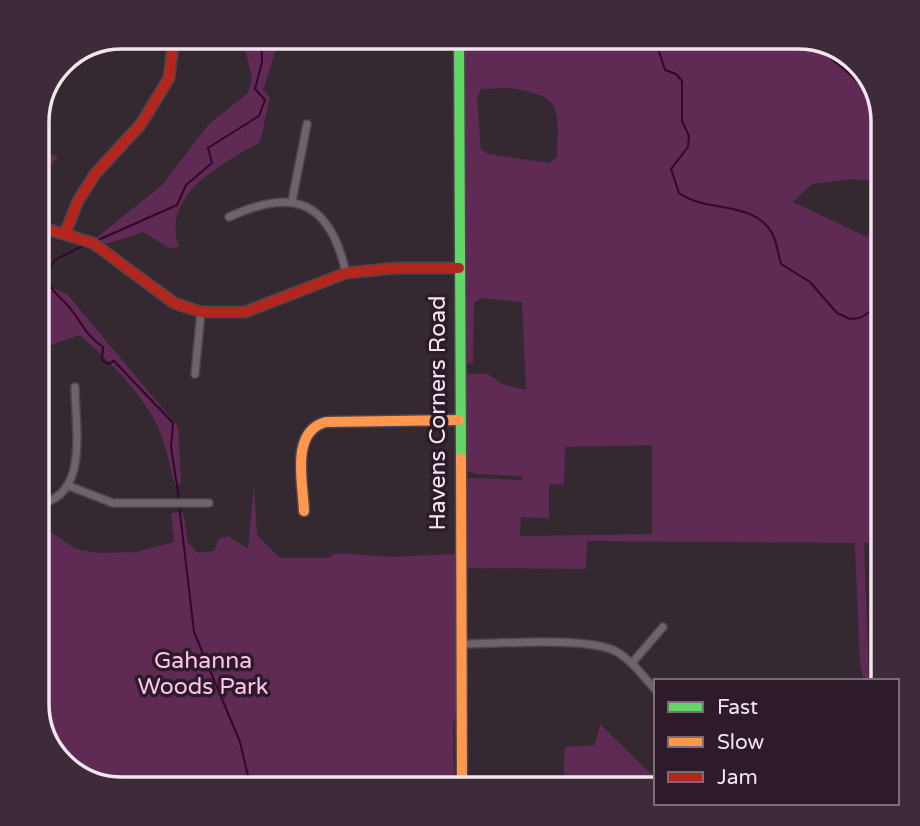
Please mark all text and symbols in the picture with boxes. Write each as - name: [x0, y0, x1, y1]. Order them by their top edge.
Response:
- street label: Havens Corners Road: [424, 295, 452, 531]
- park label: Gahanna Woods Park: [138, 647, 268, 701]
- legend: [654, 679, 899, 805]
- text: Fast: [717, 695, 758, 720]
- text: Slow: [717, 730, 765, 755]
- text: Jam: [717, 765, 758, 790]

